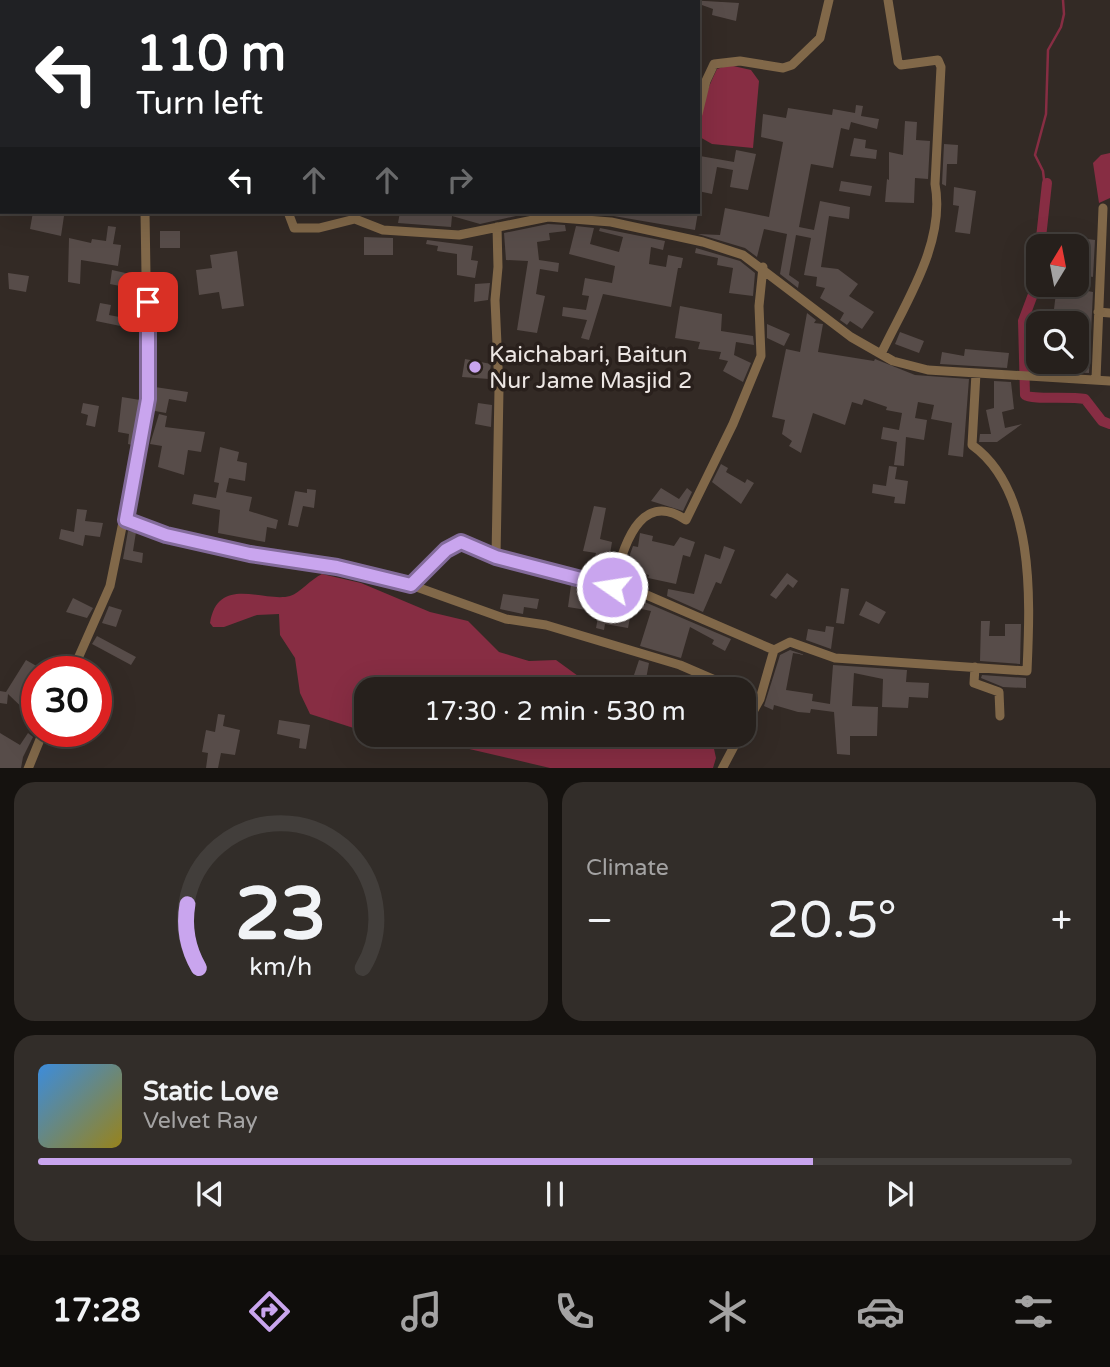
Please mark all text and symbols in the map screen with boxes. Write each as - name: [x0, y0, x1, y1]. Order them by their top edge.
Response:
- text: 110 m: [136, 25, 286, 84]
- icon: left: [21, 28, 112, 119]
- text: Turn left: [136, 85, 263, 123]
- icon: left: [222, 161, 260, 199]
- icon: ahead: [295, 161, 333, 199]
- icon: ahead: [368, 161, 406, 199]
- icon: right: [441, 161, 479, 199]
- north arrow: [1026, 234, 1088, 298]
- map controls: [1026, 234, 1089, 374]
- pin: [118, 272, 178, 332]
- icon: arrive: [129, 283, 167, 321]
- button: search: [1026, 311, 1089, 374]
- place label: Kaichabari, Baitun Nur Jame Masjid 2: [489, 341, 692, 395]
- marker: Kaichabari, Baitun Nur Jame Masjid 2: [467, 359, 483, 375]
- position arrow: [575, 550, 649, 624]
- speed limit sign: 30: [21, 656, 112, 747]
- text: 17:30 · 2 min · 530 m: [424, 696, 686, 727]
- text: Climate: [586, 854, 669, 882]
- text: 23: [235, 871, 327, 959]
- text: 20.5°: [767, 889, 897, 952]
- text: −: [586, 898, 613, 944]
- text: +: [1051, 898, 1072, 944]
- text: km/h: [250, 951, 312, 981]
- text: Static Love: [143, 1076, 279, 1107]
- text: Velvet Ray: [143, 1107, 258, 1135]
- icon: previous: [191, 1175, 229, 1213]
- icon: pause: [536, 1175, 574, 1213]
- icon: next: [881, 1175, 919, 1213]
- icon: directions: [245, 1287, 294, 1336]
- icon: music: [397, 1287, 446, 1336]
- icon: phone: [550, 1287, 599, 1336]
- icon: climate: [703, 1287, 752, 1336]
- icon: car: [856, 1287, 905, 1336]
- icon: filters: [1009, 1287, 1058, 1336]
- text: 17:28: [52, 1292, 141, 1330]

